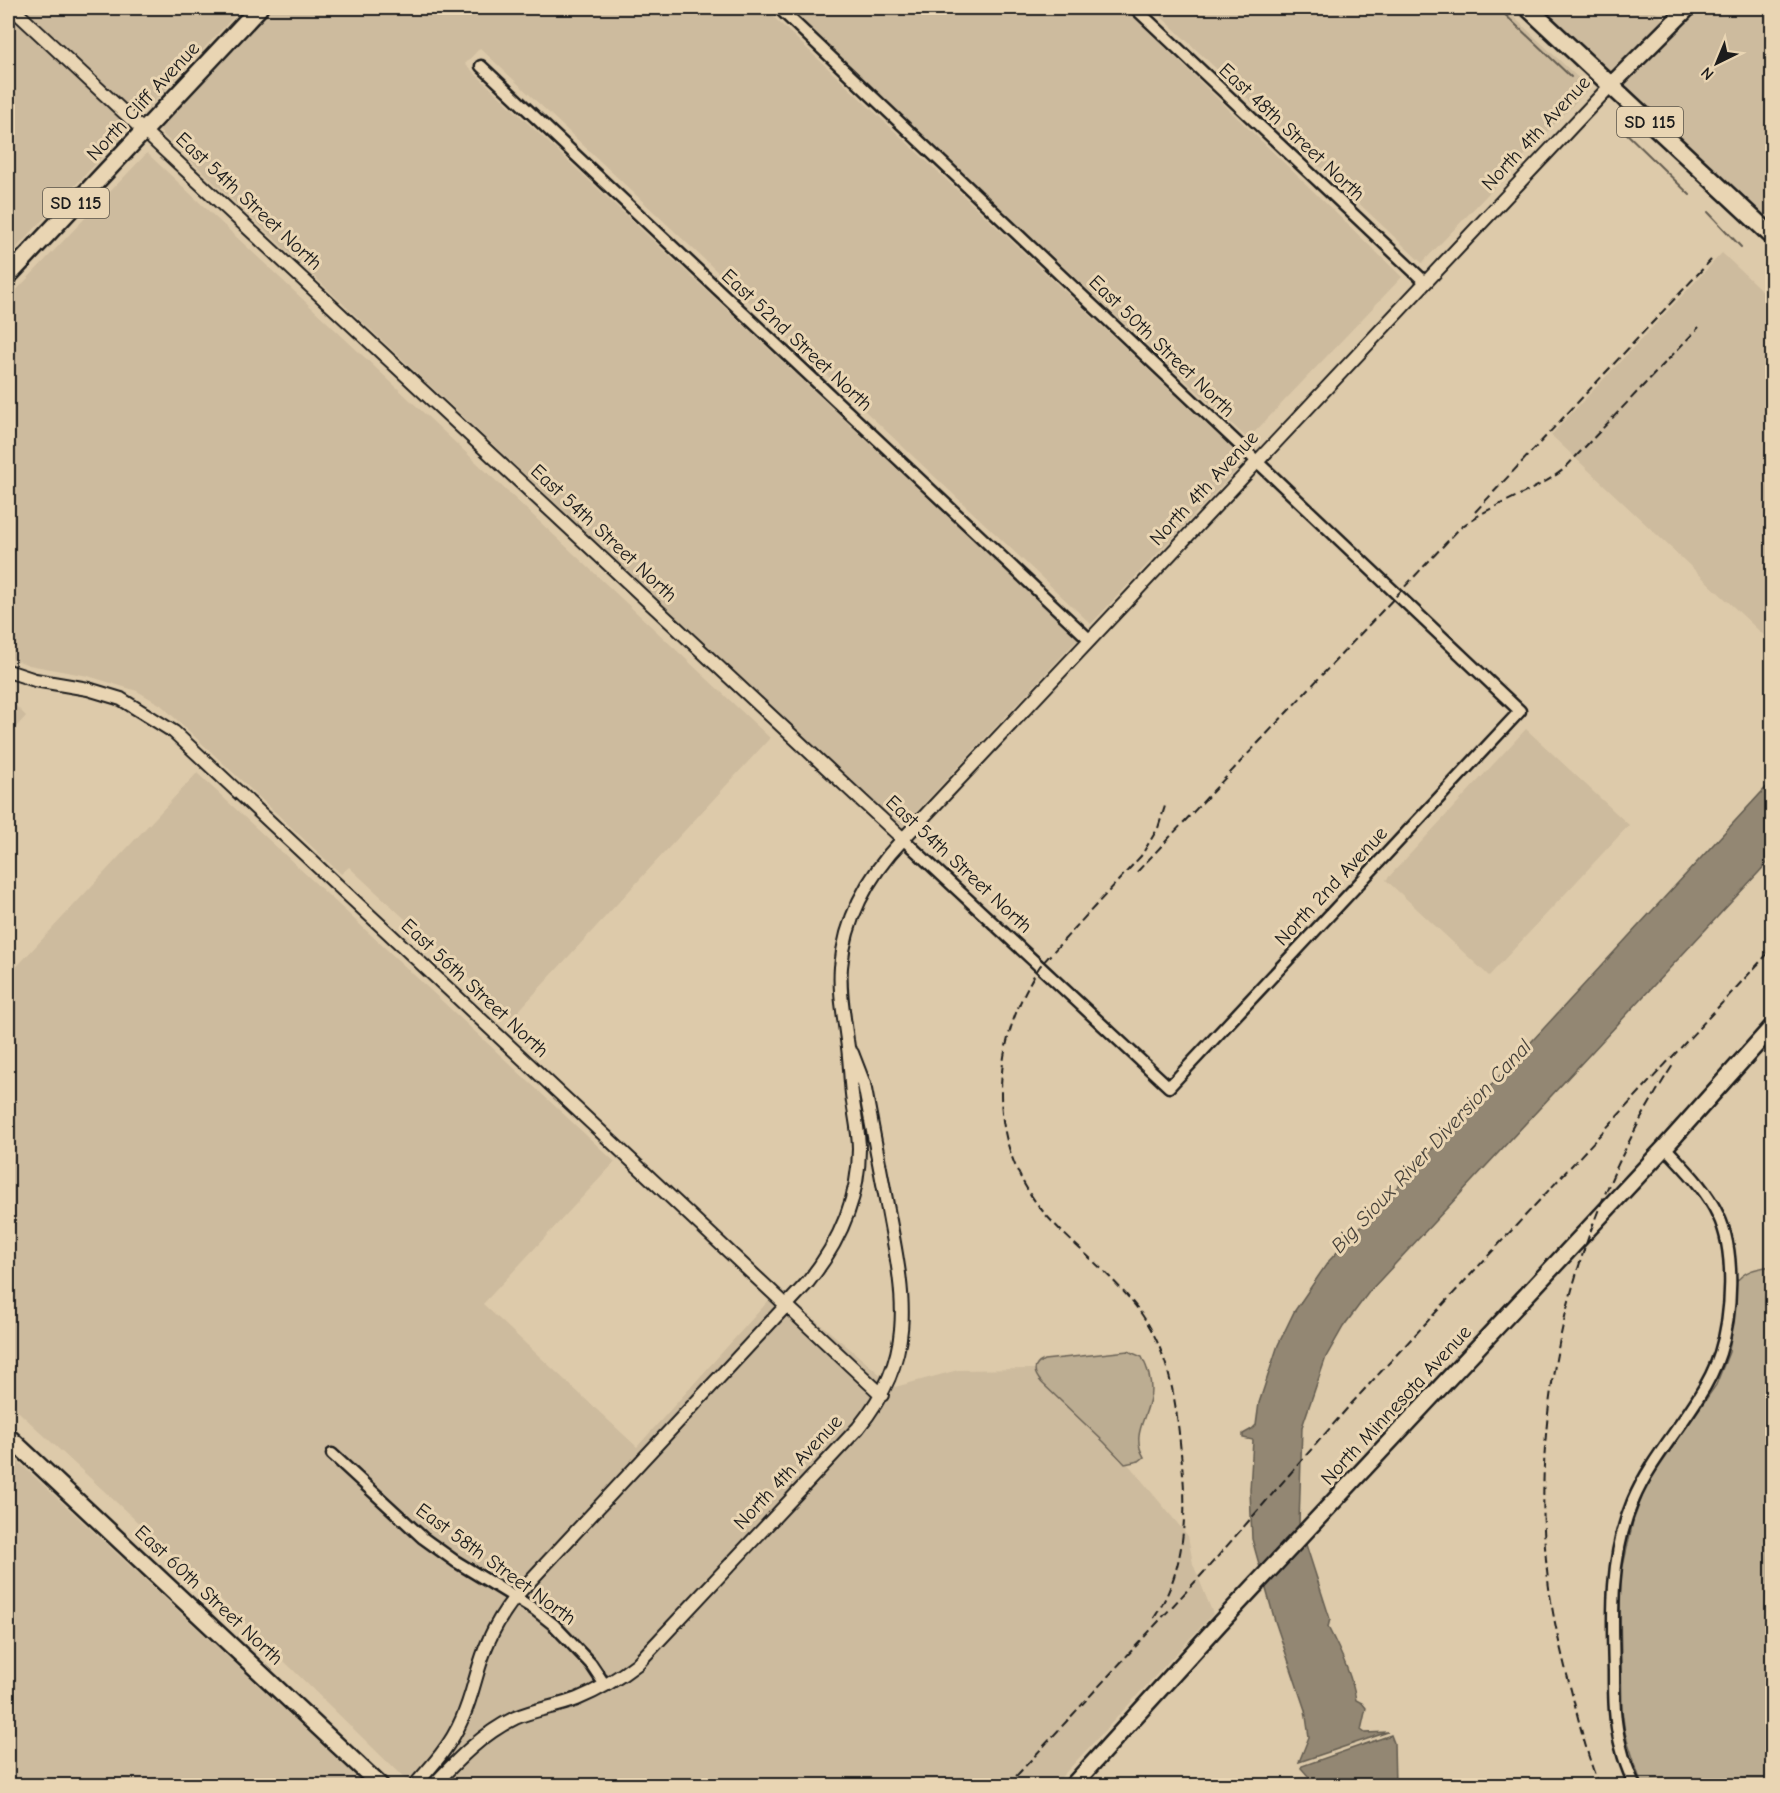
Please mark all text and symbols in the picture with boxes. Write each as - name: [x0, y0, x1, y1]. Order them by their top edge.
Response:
- north arrow: [1687, 33, 1747, 93]
- street label: North Cliff Avenue: [82, 37, 204, 165]
- street label: East 48th Street North: [1214, 58, 1370, 206]
- text: N: [1697, 63, 1717, 83]
- street label: North 4th Avenue: [1477, 71, 1595, 195]
- road number: SD 115: [1617, 107, 1683, 137]
- street label: East 54th Street North: [171, 127, 327, 275]
- road number: SD 115: [43, 188, 109, 218]
- street label: East 52nd Street North: [717, 264, 877, 416]
- street label: East 50th Street North: [1084, 270, 1240, 422]
- street label: North 4th Avenue: [1145, 426, 1263, 550]
- street label: East 54th Street North: [526, 459, 682, 607]
- street label: East 54th Street North: [881, 790, 1037, 938]
- street label: North 2nd Avenue: [1270, 822, 1392, 950]
- street label: East 56th Street North: [397, 914, 553, 1062]
- water label: Big Sioux River Diversion Canal: [1326, 1034, 1536, 1258]
- street label: North Minnesota Avenue: [1316, 1320, 1476, 1490]
- street label: North 4th Avenue: [729, 1410, 847, 1534]
- street label: East 58th Street North: [411, 1498, 581, 1630]
- street label: East 60th Street North: [130, 1520, 288, 1670]

